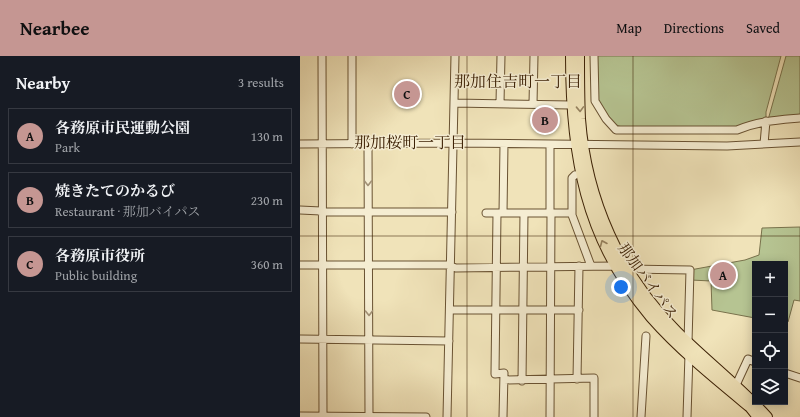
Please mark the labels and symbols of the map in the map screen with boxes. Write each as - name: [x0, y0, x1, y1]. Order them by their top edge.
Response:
- district label: 那加住吉町一丁目: [454, 69, 582, 93]
- pin: C: [394, 79, 420, 109]
- pin: B: [532, 105, 558, 135]
- one-way arrow: [576, 106, 584, 112]
- district label: 那加桜町一丁目: [354, 130, 466, 154]
- one-way arrow: [364, 180, 372, 186]
- street label: 那加バイパス: [614, 238, 683, 323]
- one-way arrow: [600, 240, 608, 247]
- pin: A: [710, 260, 736, 290]
- your location: [611, 277, 631, 297]
- one-way arrow: [365, 310, 373, 316]

